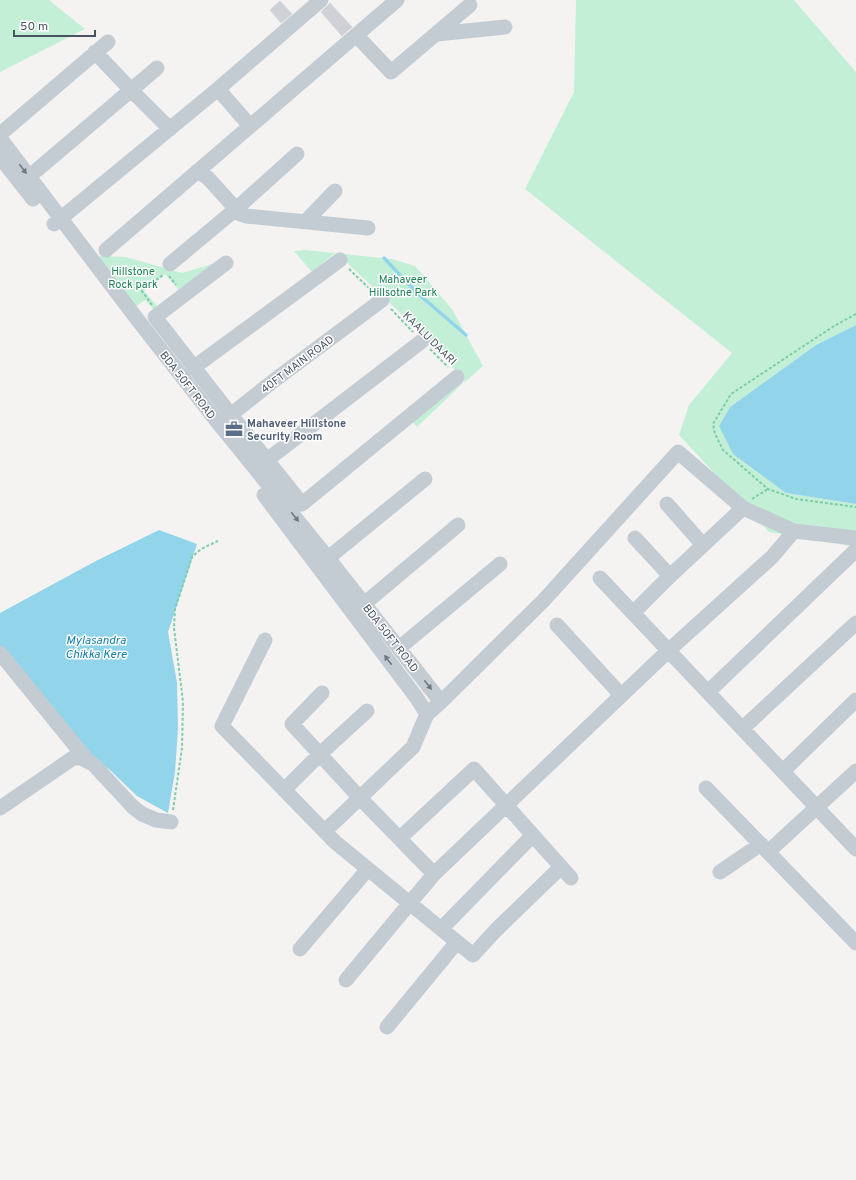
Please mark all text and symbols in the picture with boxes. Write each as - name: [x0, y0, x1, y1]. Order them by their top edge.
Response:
- scale bar: [14, 12, 95, 38]
- text: 50 m: [20, 19, 48, 35]
- one-way arrow: [19, 164, 28, 175]
- park label: Hillstone Rock park: [108, 265, 158, 292]
- park label: Mahaveer Hillsotne Park: [369, 273, 437, 300]
- street label: KAALU DAARI: [399, 309, 459, 369]
- street label: 40FT MAIN ROAD: [258, 333, 337, 397]
- street label: BDA 50FT ROAD: [156, 349, 218, 422]
- place label: Mahaveer Hillstone Security Room: [247, 417, 346, 444]
- office icon: Mahaveer Hillstone Security Room: [224, 419, 244, 439]
- one-way arrow: [290, 512, 299, 522]
- street label: BDA 50FT ROAD: [359, 602, 421, 675]
- water label: Mylasandra Chikka Kere: [65, 633, 128, 663]
- one-way arrow: [384, 655, 392, 665]
- one-way arrow: [423, 679, 432, 690]

